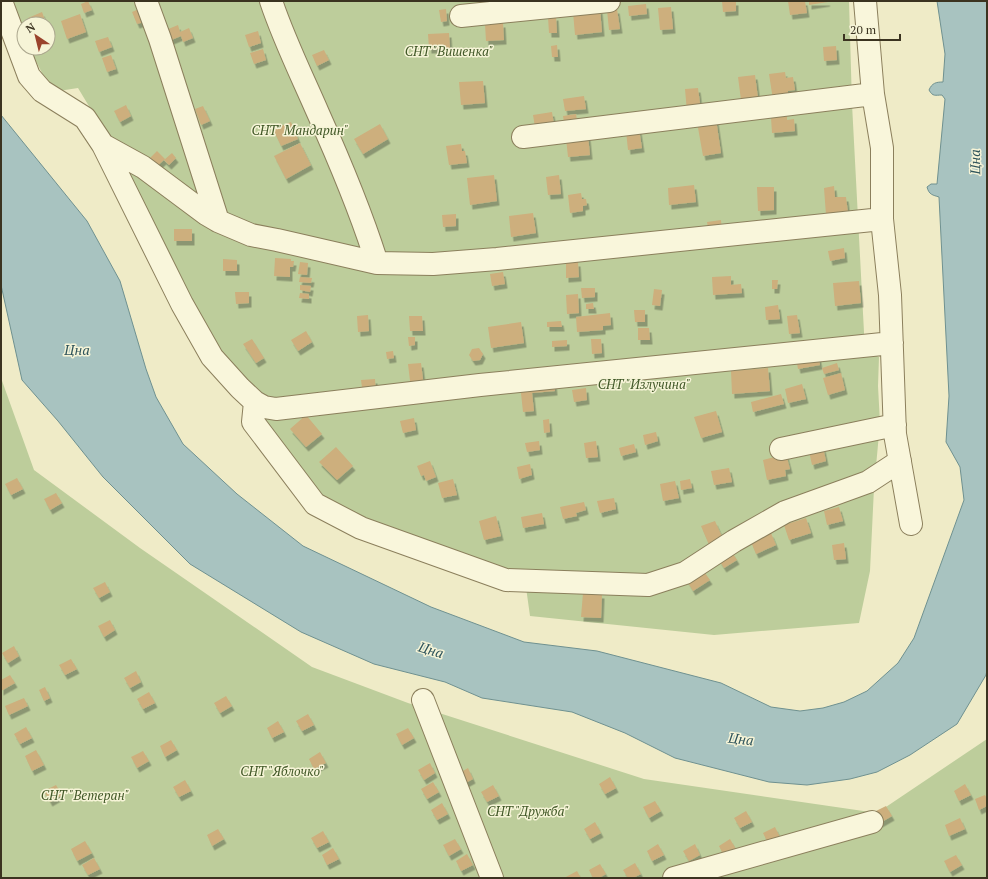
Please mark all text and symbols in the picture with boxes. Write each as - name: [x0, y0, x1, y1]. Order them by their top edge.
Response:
- north arrow: [16, 16, 56, 56]
- scale bar: [844, 16, 900, 42]
- text: N: [23, 19, 38, 36]
- text: 20 m: [850, 22, 877, 37]
- park label: СНТ "Вишенка": [405, 42, 493, 60]
- park label: СНТ" Мандарин": [252, 121, 348, 139]
- water label: Цна: [965, 149, 984, 176]
- water label: Цна: [63, 340, 90, 359]
- park label: СНТ "Излучина": [598, 375, 690, 393]
- water label: Цна: [415, 636, 446, 662]
- water label: Цна: [726, 727, 755, 749]
- park label: СНТ "Яблочко": [240, 762, 324, 780]
- park label: СНТ "Ветеран": [41, 786, 129, 804]
- park label: СНТ "Дружба": [487, 802, 569, 820]

